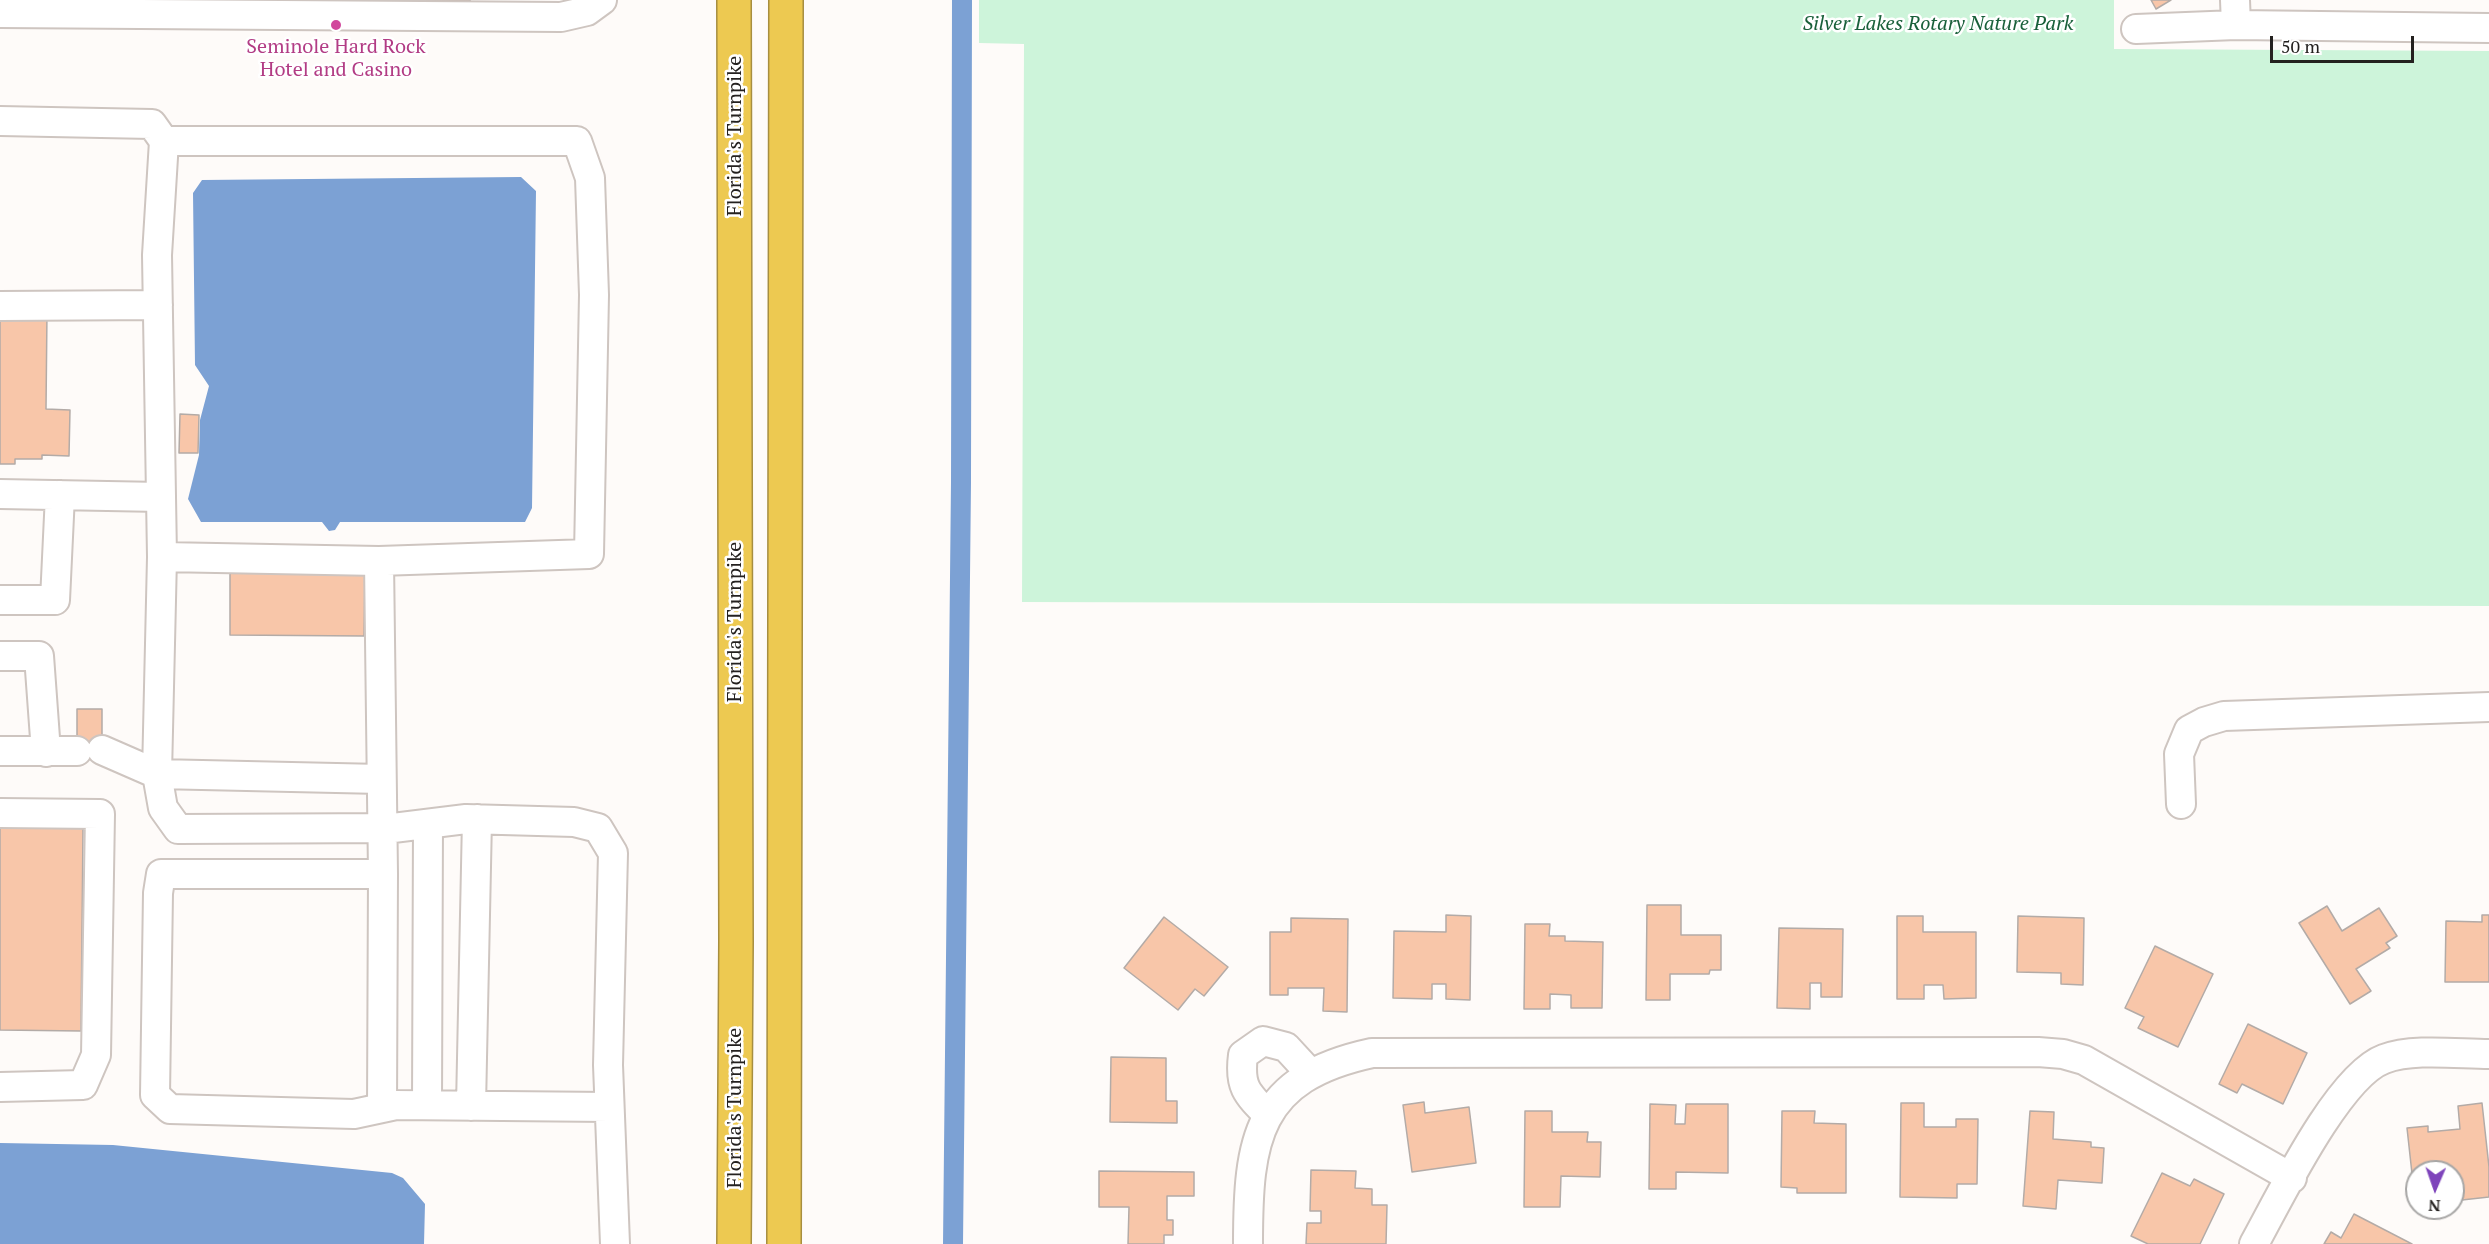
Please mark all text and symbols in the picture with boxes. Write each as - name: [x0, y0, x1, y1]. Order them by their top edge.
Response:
- park label: Silver Lakes Rotary Nature Park: [1803, 12, 2073, 36]
- marker: Seminole Hard Rock Hotel and Casino: [329, 18, 343, 32]
- scale bar: [2273, 24, 2417, 62]
- text: 50 m: [2281, 34, 2320, 58]
- place label: Seminole Hard Rock Hotel and Casino: [246, 35, 426, 82]
- street label: Florida's Turnpike: [723, 56, 747, 216]
- street label: Florida's Turnpike: [723, 542, 747, 702]
- street label: Florida's Turnpike: [723, 1028, 747, 1188]
- north arrow: [2405, 1160, 2465, 1220]
- text: N: [2428, 1195, 2441, 1217]

